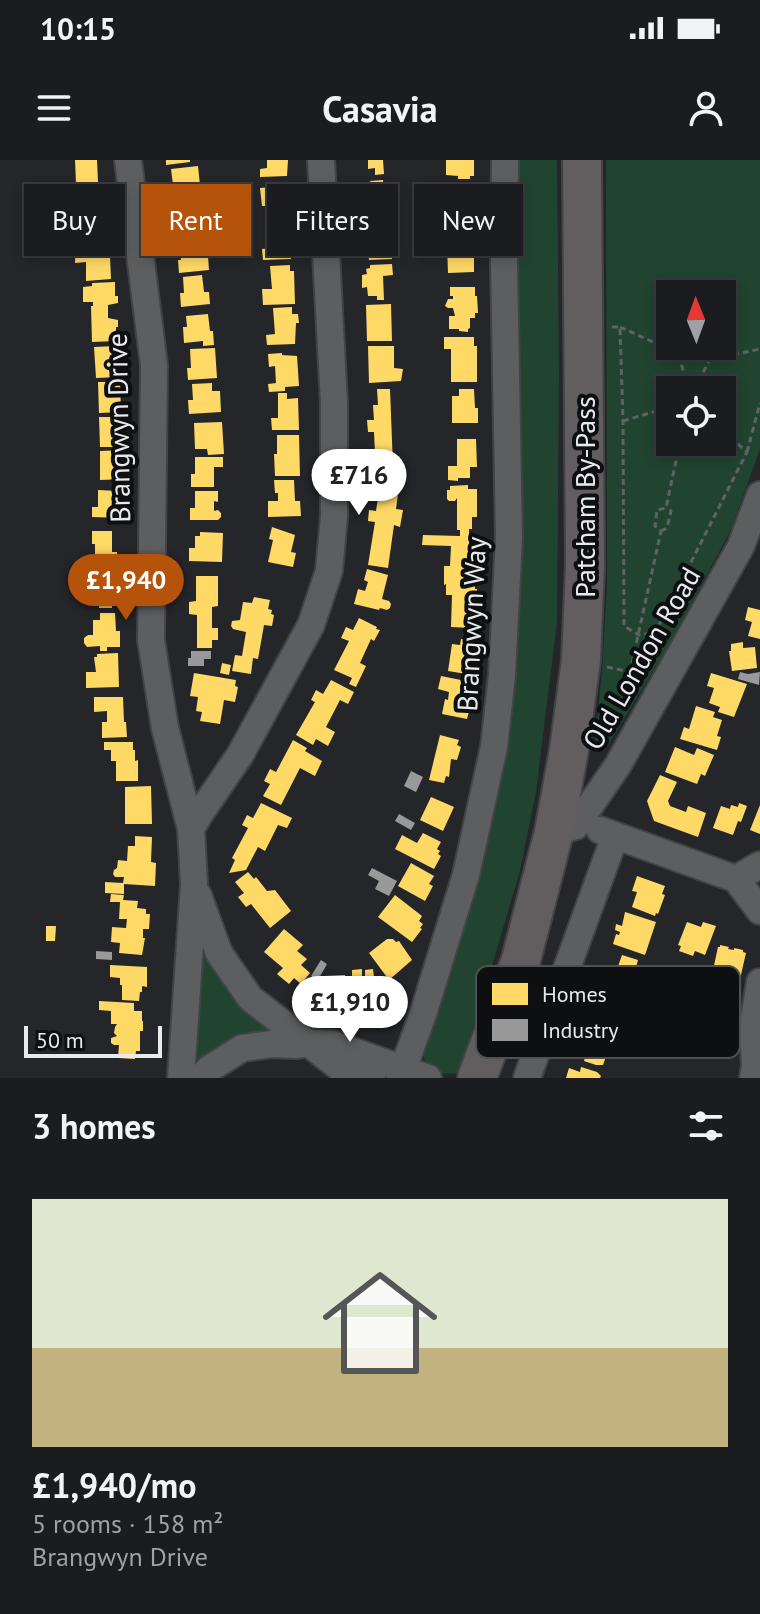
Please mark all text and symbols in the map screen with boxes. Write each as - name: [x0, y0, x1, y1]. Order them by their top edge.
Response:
- text: 10:15: [40, 9, 116, 48]
- text: Casavia: [322, 85, 438, 132]
- icon: menu: [32, 86, 76, 130]
- icon: person: [684, 86, 728, 130]
- chip: Buy: [24, 184, 125, 256]
- chip: Rent: [141, 184, 251, 256]
- chip: Filters: [267, 184, 398, 256]
- chip: New: [414, 184, 523, 256]
- north arrow: [656, 280, 736, 360]
- map controls: [656, 280, 736, 456]
- street label: Brangwyn Drive: [98, 333, 138, 523]
- button: locate: [656, 376, 736, 456]
- street label: Patcham By-Pass: [566, 396, 603, 598]
- pin: £716: [312, 449, 406, 517]
- text: £716: [330, 458, 388, 491]
- street label: Brangwyn Way: [448, 536, 494, 712]
- pin: £1,940: [61, 554, 191, 622]
- street label: Old London Road: [574, 560, 708, 756]
- text: £1,940: [86, 563, 166, 596]
- legend: [476, 966, 740, 1058]
- pin: £1,910: [285, 976, 415, 1044]
- text: Homes: [542, 980, 607, 1008]
- text: £1,910: [310, 985, 390, 1018]
- text: Industry: [542, 1016, 619, 1044]
- scale bar: [24, 1022, 162, 1058]
- text: 50 m: [36, 1026, 84, 1054]
- text: 3 homes: [32, 1104, 156, 1148]
- icon: filters: [684, 1104, 728, 1148]
- icon: home: [308, 1251, 452, 1395]
- text: £1,940/mo: [32, 1463, 196, 1507]
- text: 5 rooms · 158 m²: [32, 1507, 224, 1540]
- text: Brangwyn Drive: [32, 1540, 208, 1573]

